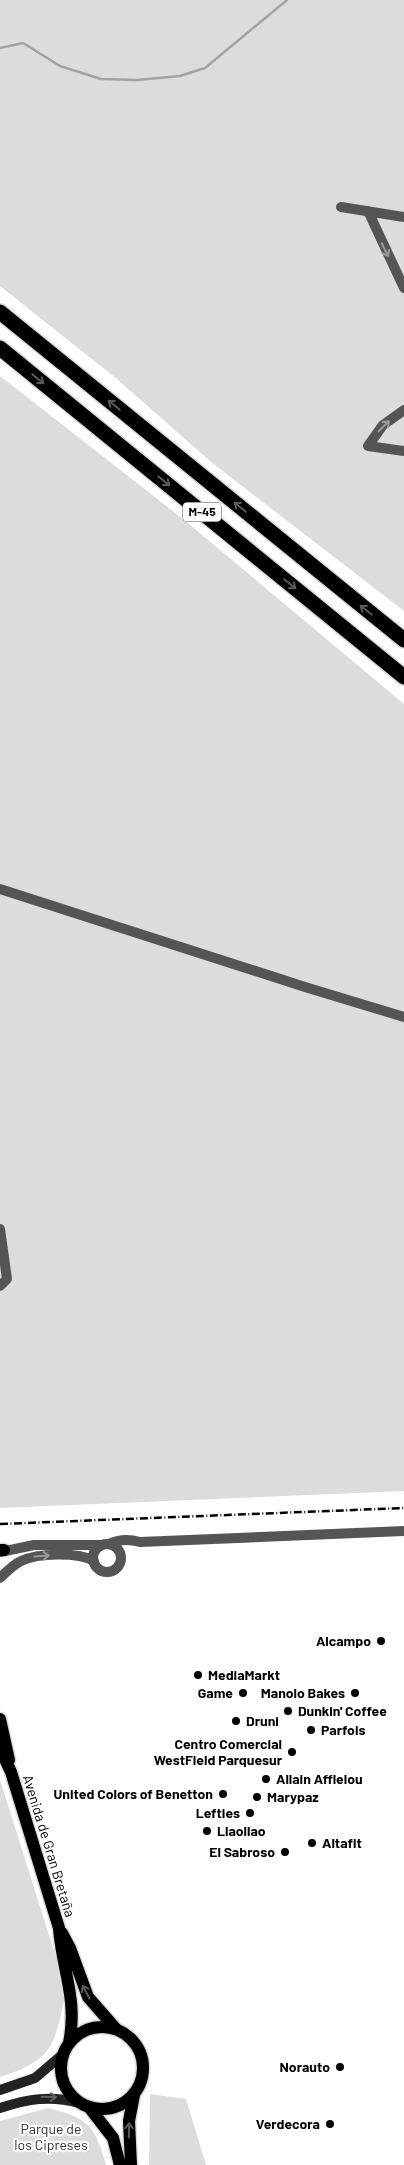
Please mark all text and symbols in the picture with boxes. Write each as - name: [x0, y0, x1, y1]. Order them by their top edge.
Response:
- one-way arrow: [381, 242, 390, 257]
- one-way arrow: [31, 373, 44, 384]
- one-way arrow: [108, 399, 121, 410]
- one-way arrow: [378, 420, 390, 432]
- one-way arrow: [157, 476, 170, 487]
- road number: M-45: [183, 502, 221, 522]
- one-way arrow: [234, 502, 247, 513]
- one-way arrow: [283, 578, 296, 589]
- one-way arrow: [360, 604, 373, 615]
- one-way arrow: [34, 1552, 50, 1561]
- place label: Alcampo: [316, 1632, 371, 1649]
- marker: Alcampo: [375, 1635, 387, 1647]
- place label: MediaMarkt: [208, 1666, 280, 1683]
- marker: MediaMarkt: [192, 1669, 204, 1681]
- place label: Game: [198, 1684, 233, 1701]
- place label: Manolo Bakes: [261, 1684, 345, 1701]
- marker: Game: [237, 1687, 249, 1699]
- marker: Manolo Bakes: [349, 1687, 361, 1699]
- place label: Dunkin' Coffee: [298, 1702, 387, 1719]
- marker: Dunkin' Coffee: [282, 1705, 294, 1717]
- place label: Druni: [246, 1712, 279, 1729]
- marker: Druni: [230, 1715, 242, 1727]
- place label: Parfois: [321, 1721, 365, 1738]
- marker: Parfois: [305, 1724, 317, 1736]
- place label: Centro Comercial WestField Parquesur: [154, 1735, 283, 1768]
- marker: Centro Comercial WestField Parquesur: [286, 1746, 298, 1758]
- place label: Allain Afflelou: [276, 1770, 363, 1787]
- street label: Avenida de Gran Bretaña: [20, 1773, 79, 1919]
- marker: Allain Afflelou: [260, 1773, 272, 1785]
- place label: United Colors of Benetton: [54, 1785, 213, 1802]
- marker: United Colors of Benetton: [217, 1788, 229, 1800]
- place label: Marypaz: [267, 1788, 319, 1805]
- marker: Marypaz: [251, 1791, 263, 1803]
- place label: Lefties: [196, 1804, 240, 1821]
- marker: Lefties: [244, 1807, 256, 1819]
- place label: Llaollao: [217, 1822, 266, 1839]
- marker: Llaollao: [201, 1825, 213, 1837]
- place label: Altafit: [322, 1834, 362, 1851]
- marker: Altafit: [306, 1837, 318, 1849]
- place label: El Sabroso: [209, 1843, 275, 1860]
- marker: El Sabroso: [279, 1846, 291, 1858]
- one-way arrow: [80, 1985, 90, 2000]
- place label: Norauto: [280, 2058, 330, 2075]
- marker: Norauto: [334, 2061, 346, 2073]
- one-way arrow: [41, 2093, 57, 2102]
- place label: Verdecora: [256, 2115, 320, 2132]
- marker: Verdecora: [324, 2118, 336, 2130]
- park label: Parque de los Cipreses: [14, 2120, 88, 2153]
- one-way arrow: [124, 2122, 134, 2138]

